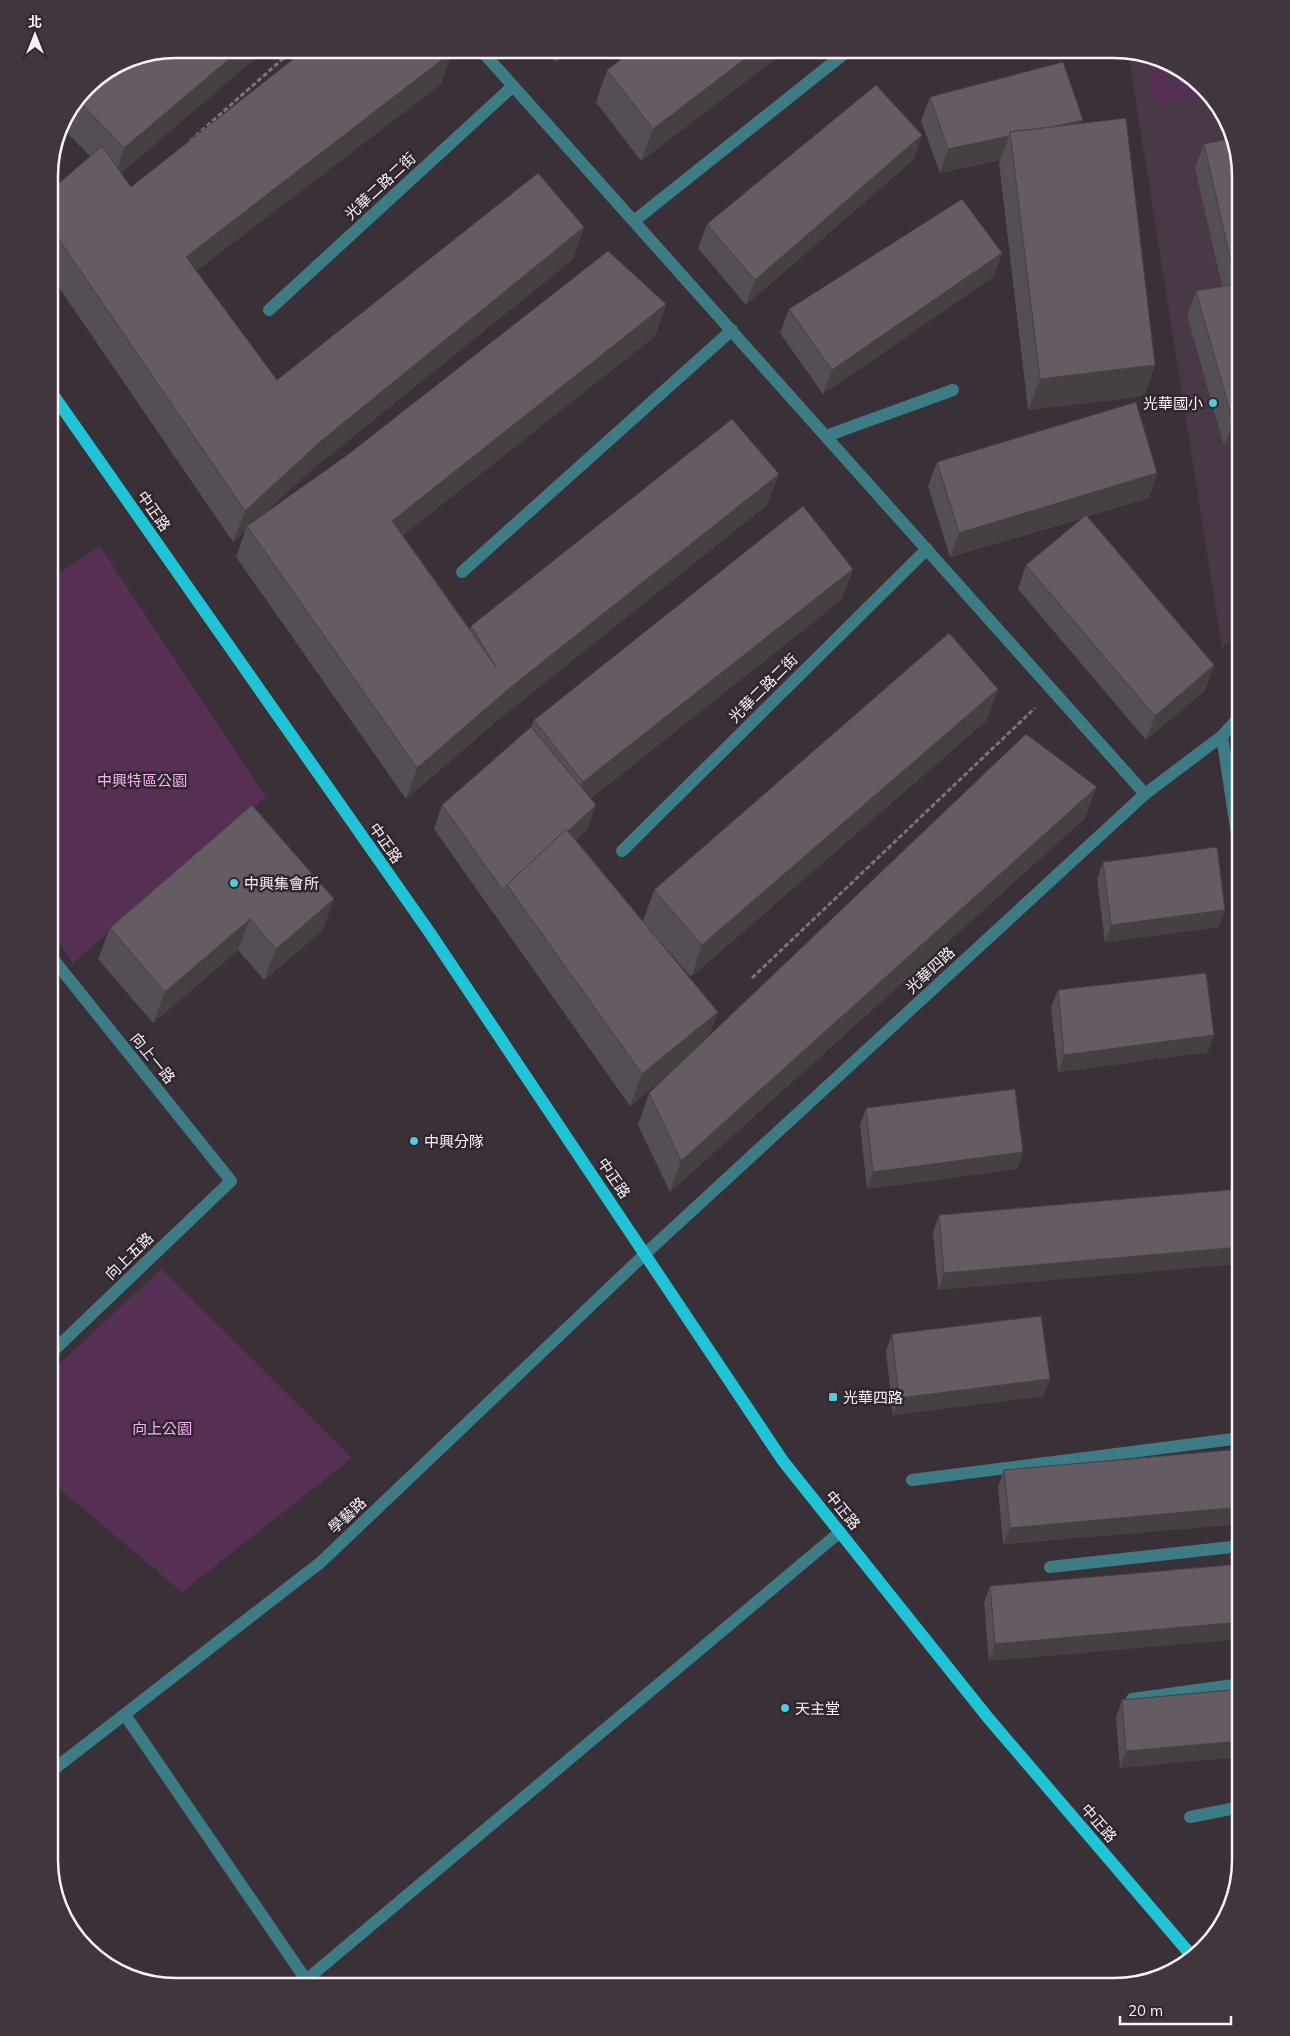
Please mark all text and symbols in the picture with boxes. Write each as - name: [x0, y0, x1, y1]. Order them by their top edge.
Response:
- north arrow: [10, 10, 60, 60]
- text: 北: [28, 13, 42, 31]
- street label: 光華二路二街: [341, 148, 419, 224]
- place label: 光華國小: [1143, 394, 1203, 413]
- marker: 光華國小: [1207, 397, 1219, 409]
- street label: 中正路: [133, 487, 175, 535]
- street label: 光華二路二街: [724, 649, 802, 727]
- park label: 中興特區公園: [97, 771, 187, 790]
- street label: 中正路: [365, 819, 407, 867]
- place label: 中興集會所: [244, 874, 319, 893]
- marker: 中興集會所: [228, 877, 240, 889]
- street label: 光華四路: [902, 943, 958, 997]
- street label: 向上一路: [127, 1029, 179, 1087]
- place label: 中興分隊: [424, 1132, 484, 1151]
- marker: 中興分隊: [408, 1135, 420, 1147]
- street label: 中正路: [594, 1154, 634, 1202]
- street label: 向上五路: [101, 1228, 157, 1284]
- place label: 光華四路: [843, 1388, 903, 1407]
- marker: 光華四路: [827, 1391, 839, 1403]
- park label: 向上公園: [132, 1419, 192, 1438]
- street label: 中正路: [821, 1487, 865, 1533]
- street label: 學藝路: [324, 1493, 370, 1537]
- place label: 天主堂: [795, 1699, 840, 1718]
- marker: 天主堂: [779, 1702, 791, 1714]
- street label: 中正路: [1077, 1800, 1121, 1846]
- scale bar: [1120, 1994, 1231, 2026]
- text: 20 m: [1128, 2001, 1163, 2020]

